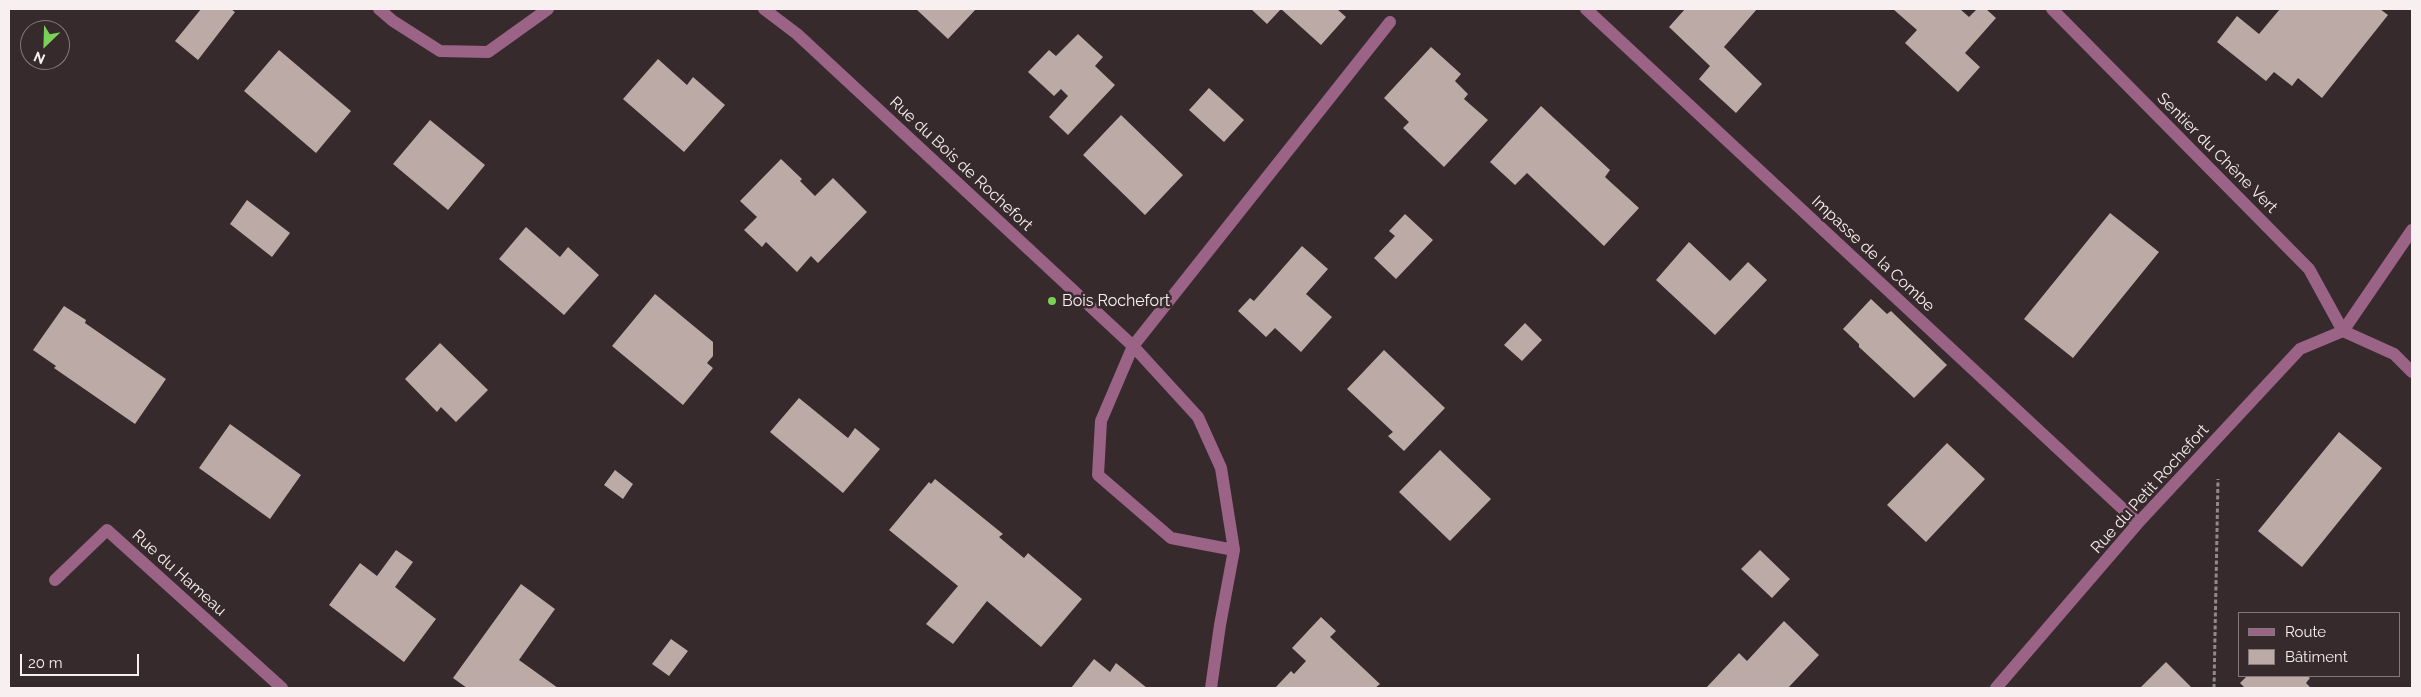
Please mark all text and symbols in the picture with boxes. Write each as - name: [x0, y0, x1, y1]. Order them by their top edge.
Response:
- north arrow: [20, 20, 70, 70]
- text: N: [31, 48, 47, 67]
- street label: Sentier du Chêne Vert: [2153, 89, 2281, 217]
- street label: Rue du Bois de Rochefort: [886, 93, 1036, 235]
- street label: Impasse de la Combe: [1807, 192, 1939, 316]
- place label: Bois Rochefort: [1062, 291, 1170, 311]
- marker: Bois Rochefort: [1046, 295, 1058, 307]
- street label: Rue du Petit Rochefort: [2087, 421, 2213, 557]
- street label: Rue du Hameau: [128, 526, 230, 620]
- legend: [2238, 612, 2401, 677]
- text: Route: [2285, 623, 2326, 641]
- scale bar: [22, 644, 141, 676]
- text: Bâtiment: [2285, 648, 2348, 666]
- text: 20 m: [28, 654, 63, 672]

